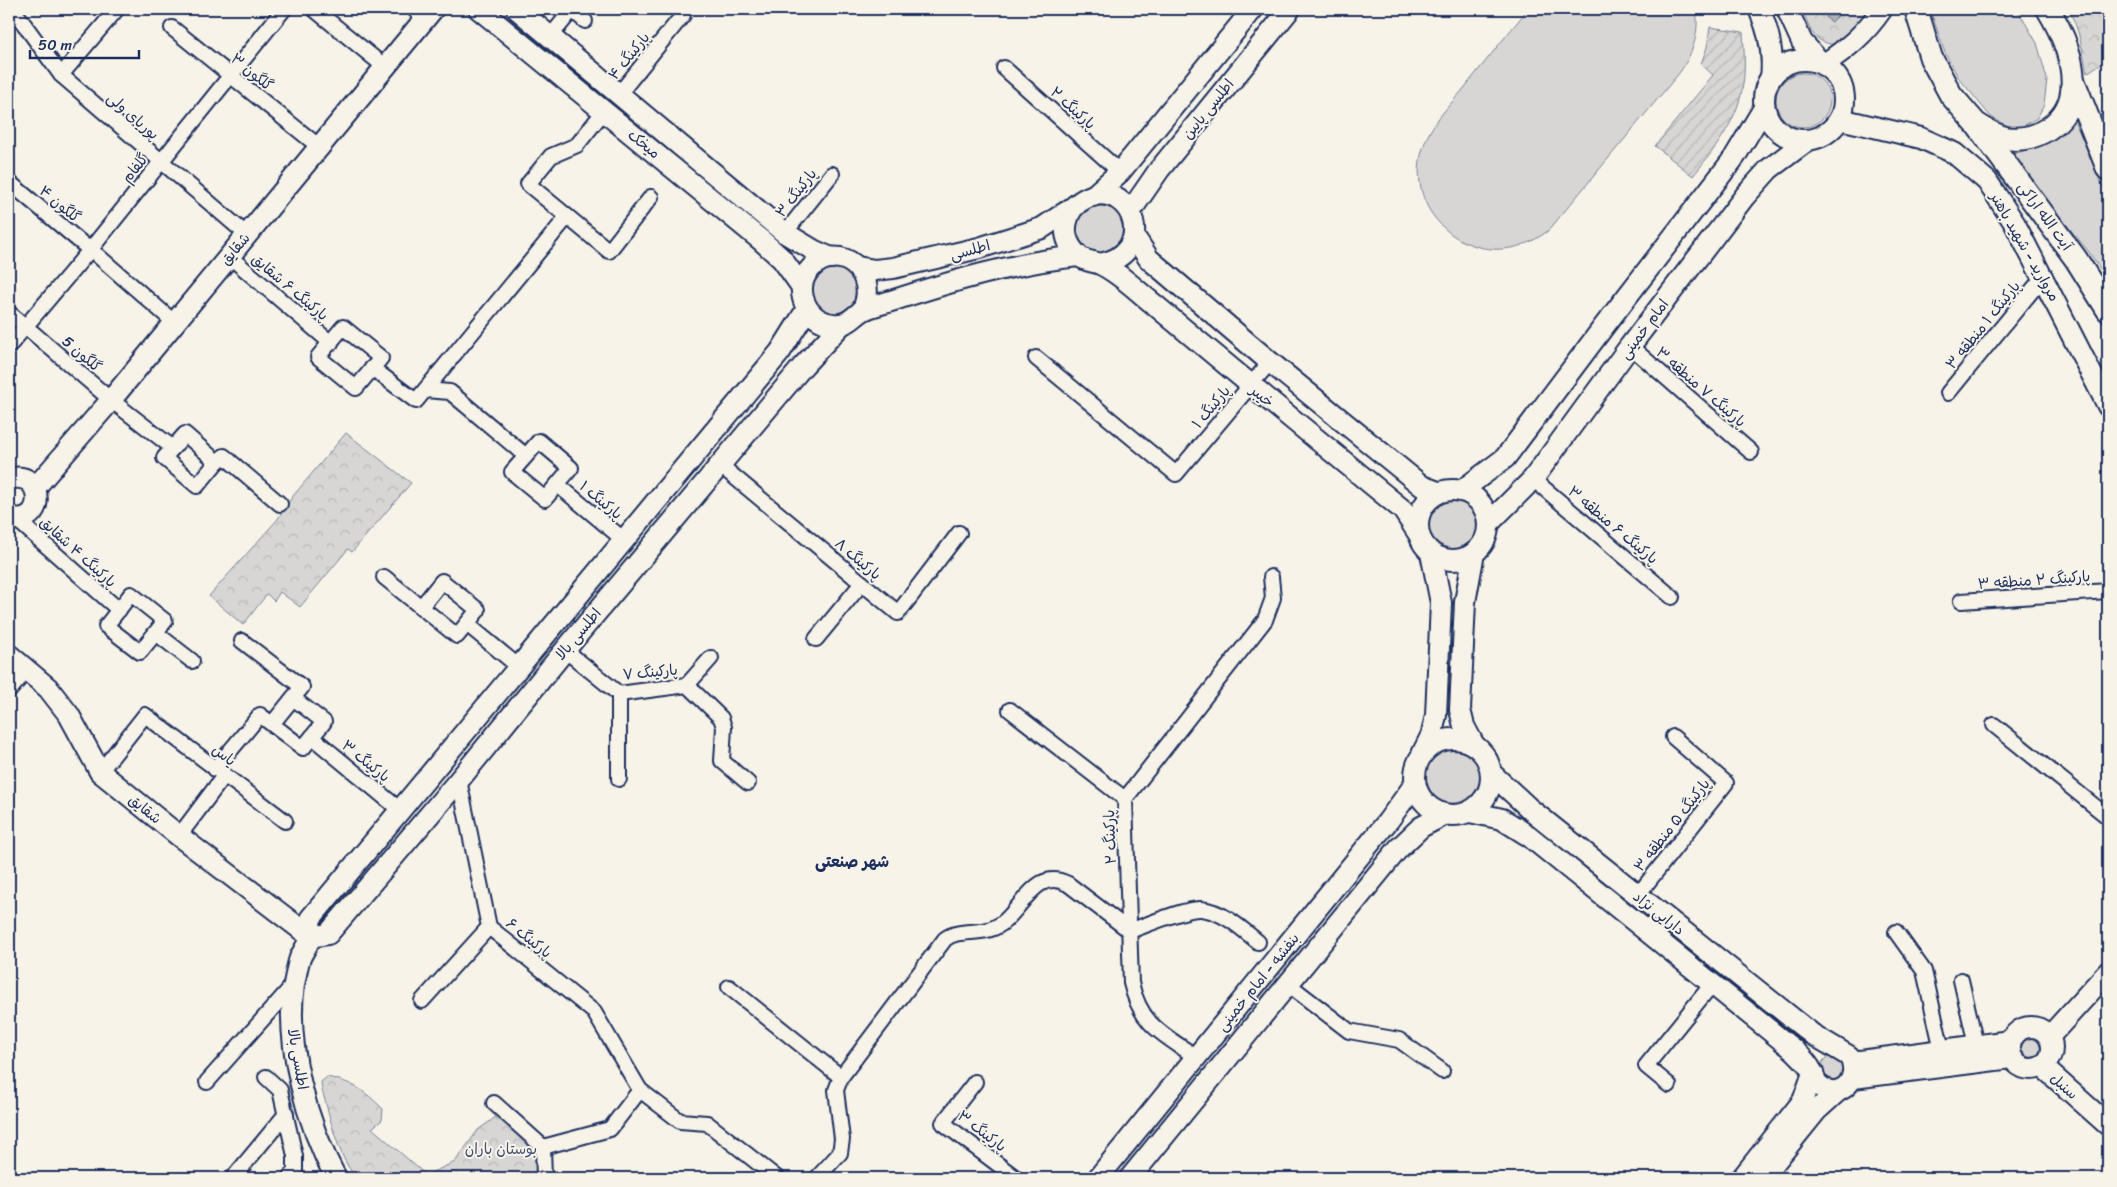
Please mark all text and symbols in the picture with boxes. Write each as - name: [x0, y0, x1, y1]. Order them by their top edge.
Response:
- street label: پارکینگ ۴: [601, 26, 657, 86]
- scale bar: [30, 28, 139, 60]
- text: 50 m: [38, 32, 73, 58]
- street label: گلگون ۳: [225, 46, 279, 98]
- street label: اطلسی پایین: [1175, 73, 1241, 145]
- street label: پارکینگ ۲: [1044, 80, 1102, 136]
- street label: پوریای ولی: [101, 86, 165, 146]
- street label: میخک: [622, 122, 666, 166]
- street label: گلفام: [115, 147, 155, 189]
- street label: پارکینگ ۳: [768, 163, 824, 223]
- street label: آیت الله اراکی: [2011, 176, 2080, 257]
- street label: گلگون ۴: [33, 178, 87, 230]
- street label: مروارید - شهید باهنر: [1982, 186, 2067, 307]
- street label: شقایق: [213, 226, 257, 272]
- street label: اطلسی: [947, 232, 993, 268]
- street label: پارکینگ ۶ شقایق: [245, 247, 335, 327]
- street label: پارکینگ ۱ منطقه ۳: [1939, 275, 2027, 375]
- street label: امام خمینی: [1612, 293, 1676, 365]
- street label: گلگون 5: [56, 329, 108, 379]
- street label: پارکینگ ۷ منطقه ۳: [1650, 340, 1752, 434]
- street label: خیبر: [1242, 377, 1280, 414]
- street label: پارکینگ ۱: [1185, 379, 1237, 435]
- street label: پارکینگ ۱: [573, 474, 629, 526]
- street label: پارکینگ ۶ منطقه ۳: [1562, 479, 1664, 571]
- street label: پارکینگ ۴ شقایق: [33, 510, 123, 594]
- street label: پارکینگ ۸: [828, 531, 888, 587]
- street label: پارکینگ ۲ منطقه ۳: [1977, 563, 2091, 597]
- street label: اطلسی بالا: [548, 602, 608, 666]
- street label: پارکینگ ۷: [621, 657, 679, 687]
- street label: پارکینگ ۳: [336, 733, 396, 789]
- street label: یاس: [206, 737, 242, 773]
- street label: پارکینگ ۵ منطقه ۳: [1627, 772, 1717, 878]
- street label: شقایق: [122, 787, 168, 831]
- street label: پارکینگ ۲: [1096, 809, 1124, 865]
- district label: شهر صنعتی: [815, 847, 889, 876]
- street label: دارایی نژاد: [1627, 884, 1691, 942]
- street label: پارکینگ ۶: [500, 911, 558, 965]
- street label: بنفشه - امام خمینی: [1210, 927, 1306, 1037]
- street label: اطلسی بالا: [280, 1026, 316, 1092]
- street label: سنبل: [2044, 1066, 2084, 1106]
- street label: پارکینگ ۳: [952, 1103, 1012, 1159]
- park label: بوستان باران: [465, 1136, 537, 1162]

